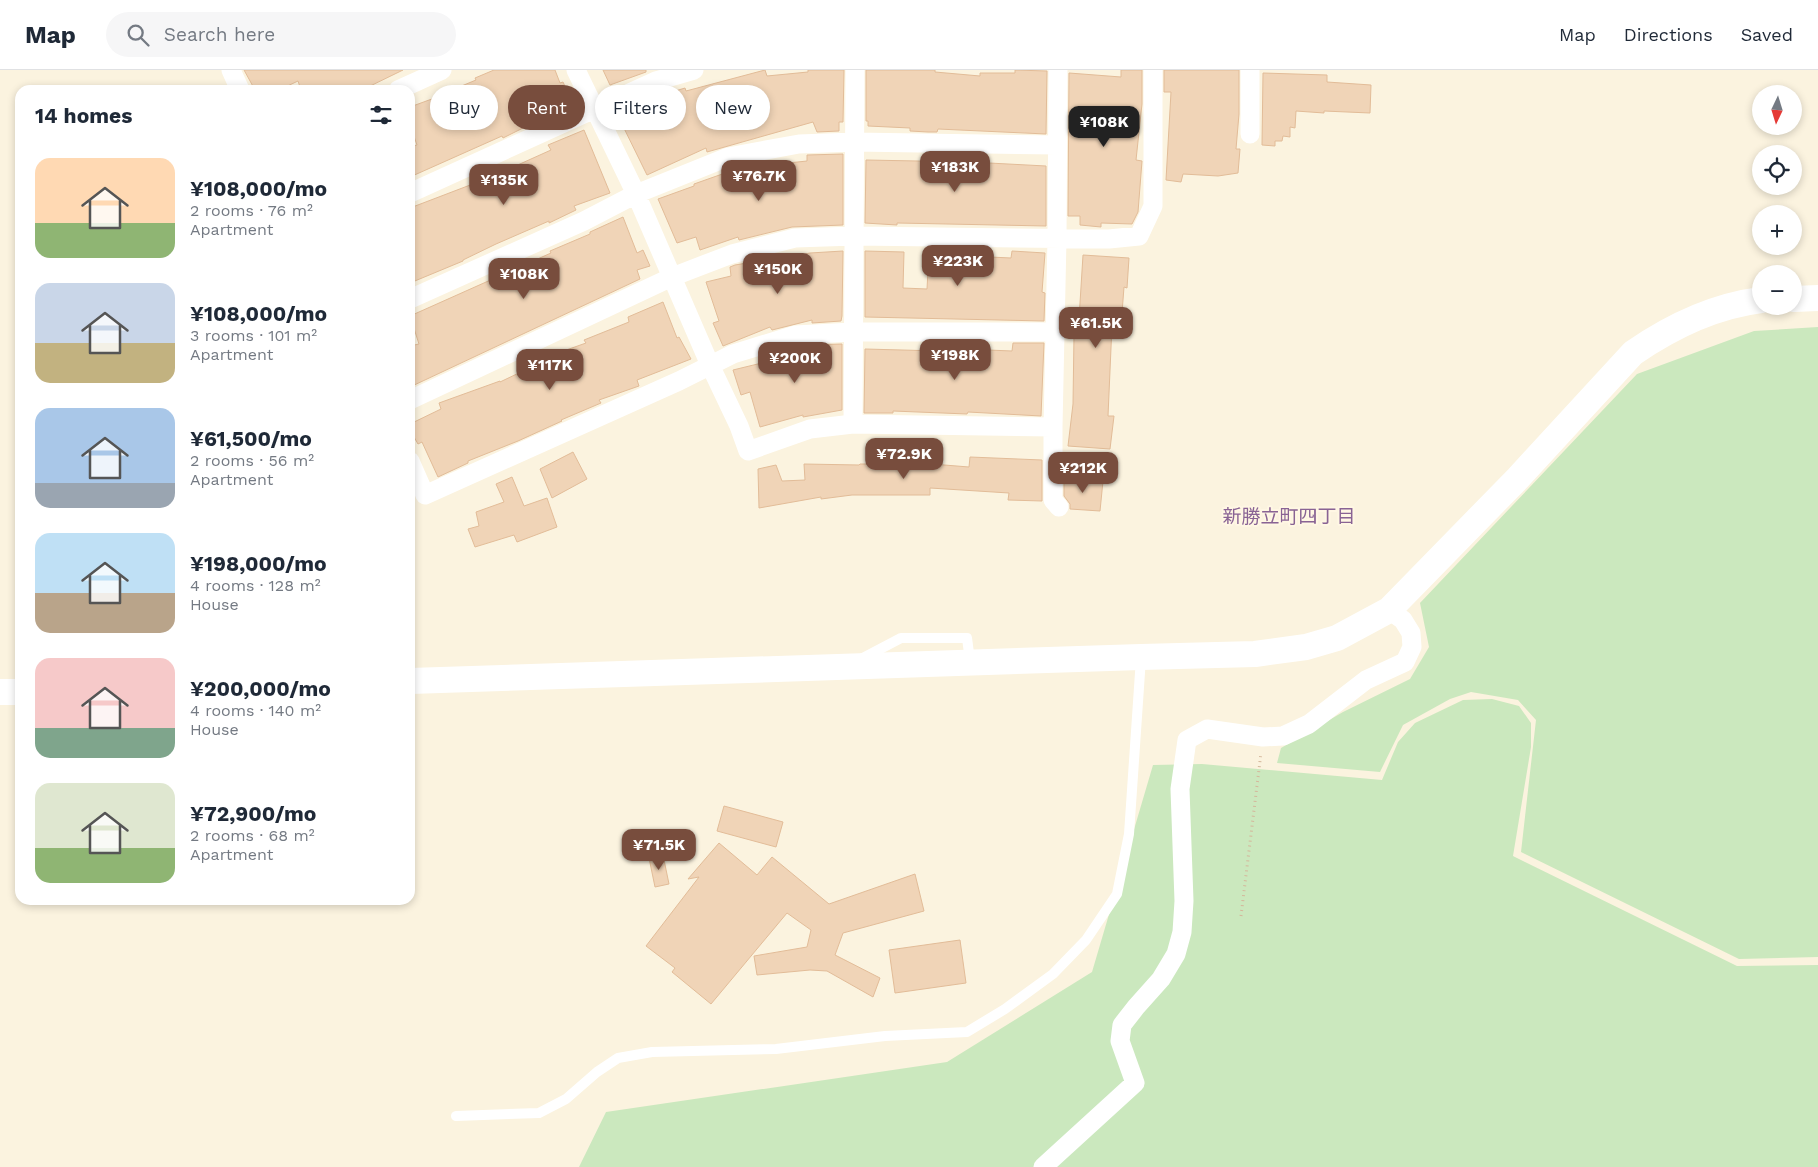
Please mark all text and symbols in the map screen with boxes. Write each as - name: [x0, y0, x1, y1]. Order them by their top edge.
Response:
- search box: [106, 12, 456, 57]
- text: Map: [25, 21, 76, 49]
- icon: search: [124, 21, 152, 49]
- text: Search here: [164, 23, 275, 46]
- text: Map: [1559, 24, 1596, 45]
- text: Directions: [1624, 24, 1713, 45]
- text: Saved: [1741, 24, 1793, 45]
- chip: Buy: [430, 85, 498, 130]
- chip: Rent: [508, 85, 585, 130]
- chip: Filters: [595, 85, 686, 130]
- chip: New: [696, 85, 770, 130]
- north arrow: [1752, 85, 1802, 135]
- map controls: [1752, 85, 1802, 315]
- icon: filters: [367, 101, 395, 129]
- text: 14 homes: [35, 103, 132, 128]
- pin: ¥108K: [1069, 106, 1139, 148]
- text: ¥108K: [1080, 112, 1128, 131]
- button: locate: [1752, 145, 1802, 195]
- pin: ¥183K: [920, 150, 990, 193]
- text: ¥183K: [931, 157, 979, 176]
- pin: ¥76.7K: [718, 160, 800, 202]
- pin: ¥135K: [469, 164, 539, 206]
- text: ¥76.7K: [732, 166, 786, 185]
- text: ¥135K: [480, 170, 528, 189]
- text: ¥108,000/mo: [190, 176, 327, 201]
- icon: home: [75, 178, 135, 238]
- text: 2 rooms · 76 m²: [190, 201, 313, 220]
- button: +: [1752, 205, 1802, 255]
- text: Apartment: [190, 220, 273, 239]
- pin: ¥223K: [923, 244, 993, 287]
- text: ¥223K: [933, 251, 983, 270]
- pin: ¥150K: [743, 252, 813, 295]
- pin: ¥108K: [489, 258, 559, 300]
- text: ¥150K: [754, 259, 802, 278]
- text: ¥108K: [500, 264, 548, 283]
- button: −: [1752, 265, 1802, 315]
- text: ¥108,000/mo: [190, 301, 327, 326]
- icon: home: [75, 303, 135, 363]
- pin: ¥61.5K: [1055, 306, 1137, 349]
- text: ¥61.5K: [1070, 313, 1122, 332]
- text: 3 rooms · 101 m²: [190, 326, 317, 345]
- pin: ¥198K: [920, 338, 990, 381]
- pin: ¥200K: [760, 342, 830, 384]
- text: Apartment: [190, 345, 273, 364]
- text: ¥198K: [931, 345, 979, 364]
- pin: ¥117K: [515, 348, 585, 391]
- text: ¥200K: [769, 348, 821, 367]
- text: ¥117K: [527, 355, 573, 374]
- text: ¥61,500/mo: [190, 426, 312, 451]
- icon: home: [75, 428, 135, 488]
- pin: ¥72.9K: [863, 438, 945, 480]
- text: ¥72.9K: [876, 444, 932, 463]
- text: 2 rooms · 56 m²: [190, 451, 314, 470]
- pin: ¥212K: [1048, 452, 1118, 494]
- text: ¥212K: [1059, 458, 1107, 477]
- text: Apartment: [190, 470, 273, 489]
- district label: 新勝立町四丁目: [1222, 505, 1356, 528]
- text: ¥198,000/mo: [190, 551, 327, 576]
- icon: home: [75, 553, 135, 613]
- text: 4 rooms · 128 m²: [190, 576, 321, 595]
- text: House: [190, 595, 239, 614]
- text: ¥200,000/mo: [190, 676, 331, 701]
- icon: home: [75, 678, 135, 738]
- text: 4 rooms · 140 m²: [190, 701, 321, 720]
- text: House: [190, 720, 239, 739]
- text: ¥72,900/mo: [190, 801, 316, 826]
- icon: home: [75, 803, 135, 863]
- text: 2 rooms · 68 m²: [190, 826, 315, 845]
- pin: ¥71.5K: [618, 828, 700, 871]
- text: ¥71.5K: [633, 835, 685, 854]
- text: Apartment: [190, 845, 273, 864]

